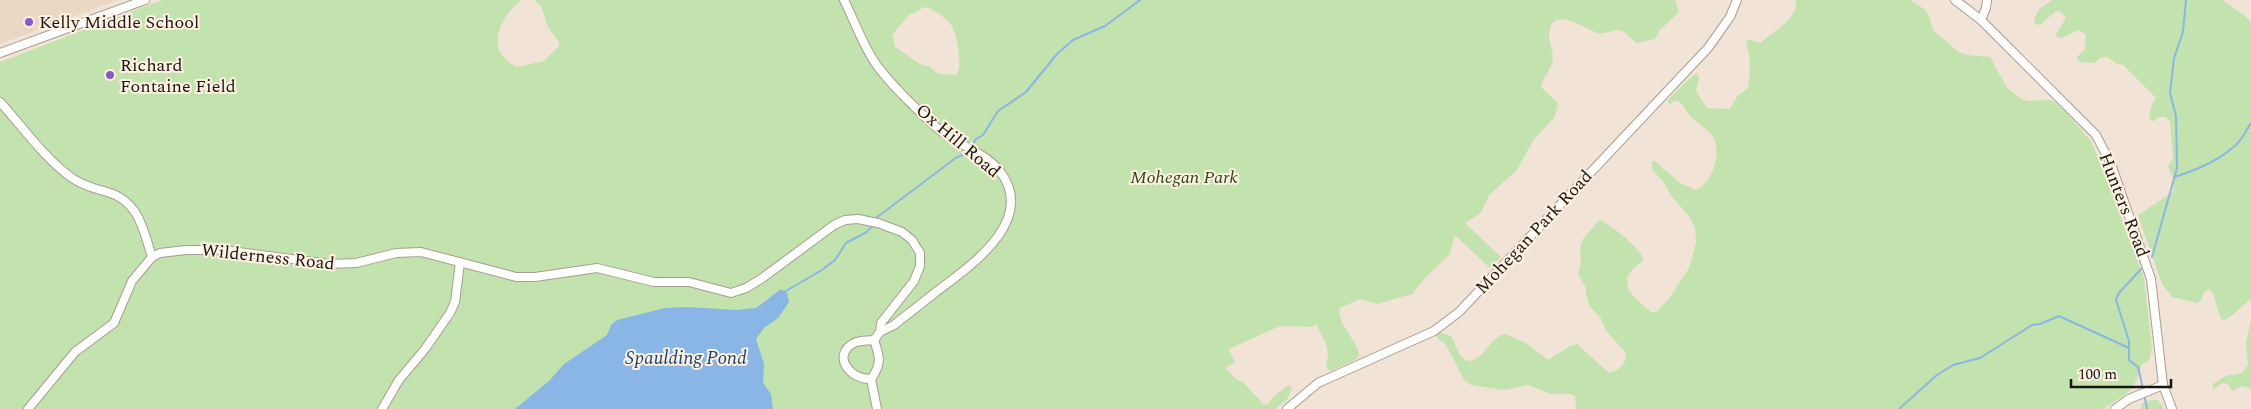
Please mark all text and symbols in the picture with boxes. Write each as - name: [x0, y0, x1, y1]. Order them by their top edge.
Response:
- place label: Kelly Middle School: [39, 9, 199, 36]
- marker: Kelly Middle School: [23, 16, 35, 28]
- place label: Richard Fontaine Field: [120, 52, 236, 100]
- marker: Richard Fontaine Field: [104, 69, 116, 81]
- street label: Ox Hill Road: [910, 97, 1006, 185]
- street label: Hunters Road: [2092, 149, 2156, 261]
- park label: Mohegan Park: [1130, 164, 1238, 191]
- street label: Mohegan Park Road: [1469, 164, 1599, 300]
- street label: Wilderness Road: [200, 237, 336, 277]
- water label: Spaulding Pond: [625, 344, 747, 373]
- scale bar: [2071, 356, 2171, 388]
- text: 100 m: [2078, 363, 2117, 386]

